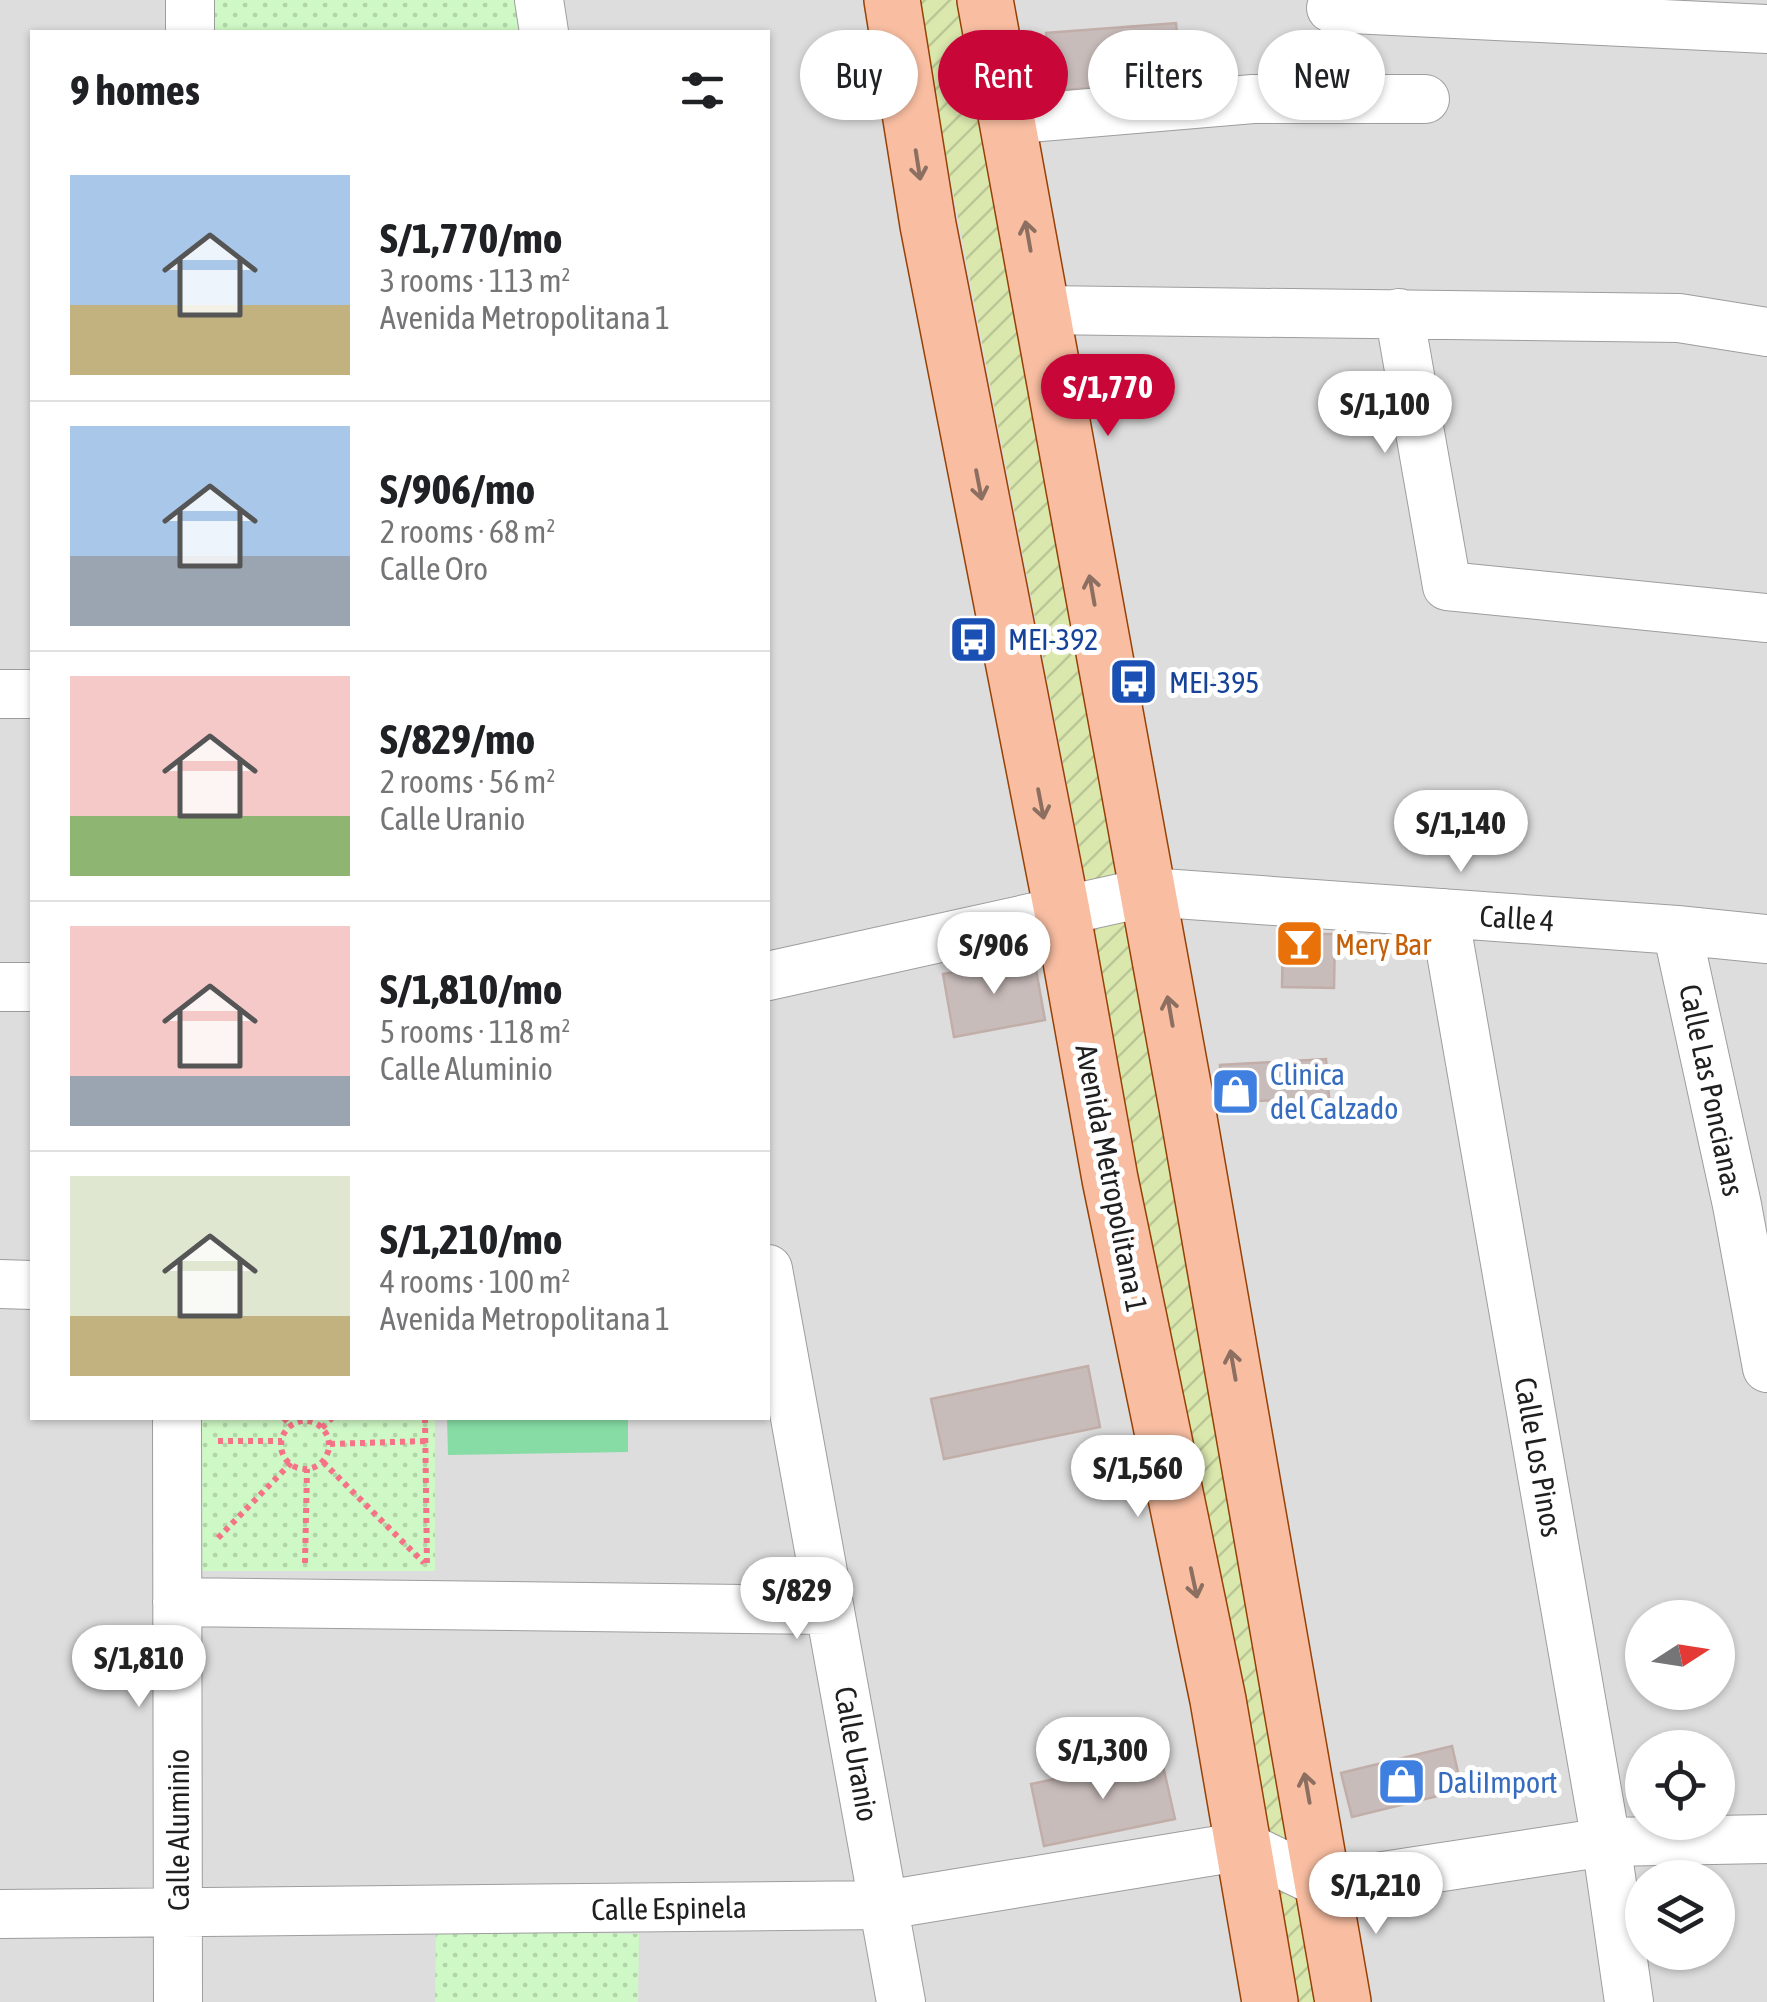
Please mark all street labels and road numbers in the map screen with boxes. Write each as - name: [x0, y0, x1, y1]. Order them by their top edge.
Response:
- street label: Calle 4: [1478, 898, 1556, 938]
- street label: Calle Las Poncianas: [1673, 981, 1751, 1199]
- street label: Avenida Metropolitana 1: [1069, 1041, 1155, 1315]
- street label: Calle Los Pinos: [1508, 1375, 1570, 1539]
- street label: Calle Uranio: [828, 1684, 886, 1824]
- street label: Calle Aluminio: [161, 1749, 195, 1911]
- street label: Calle Espinela: [591, 1890, 747, 1926]

